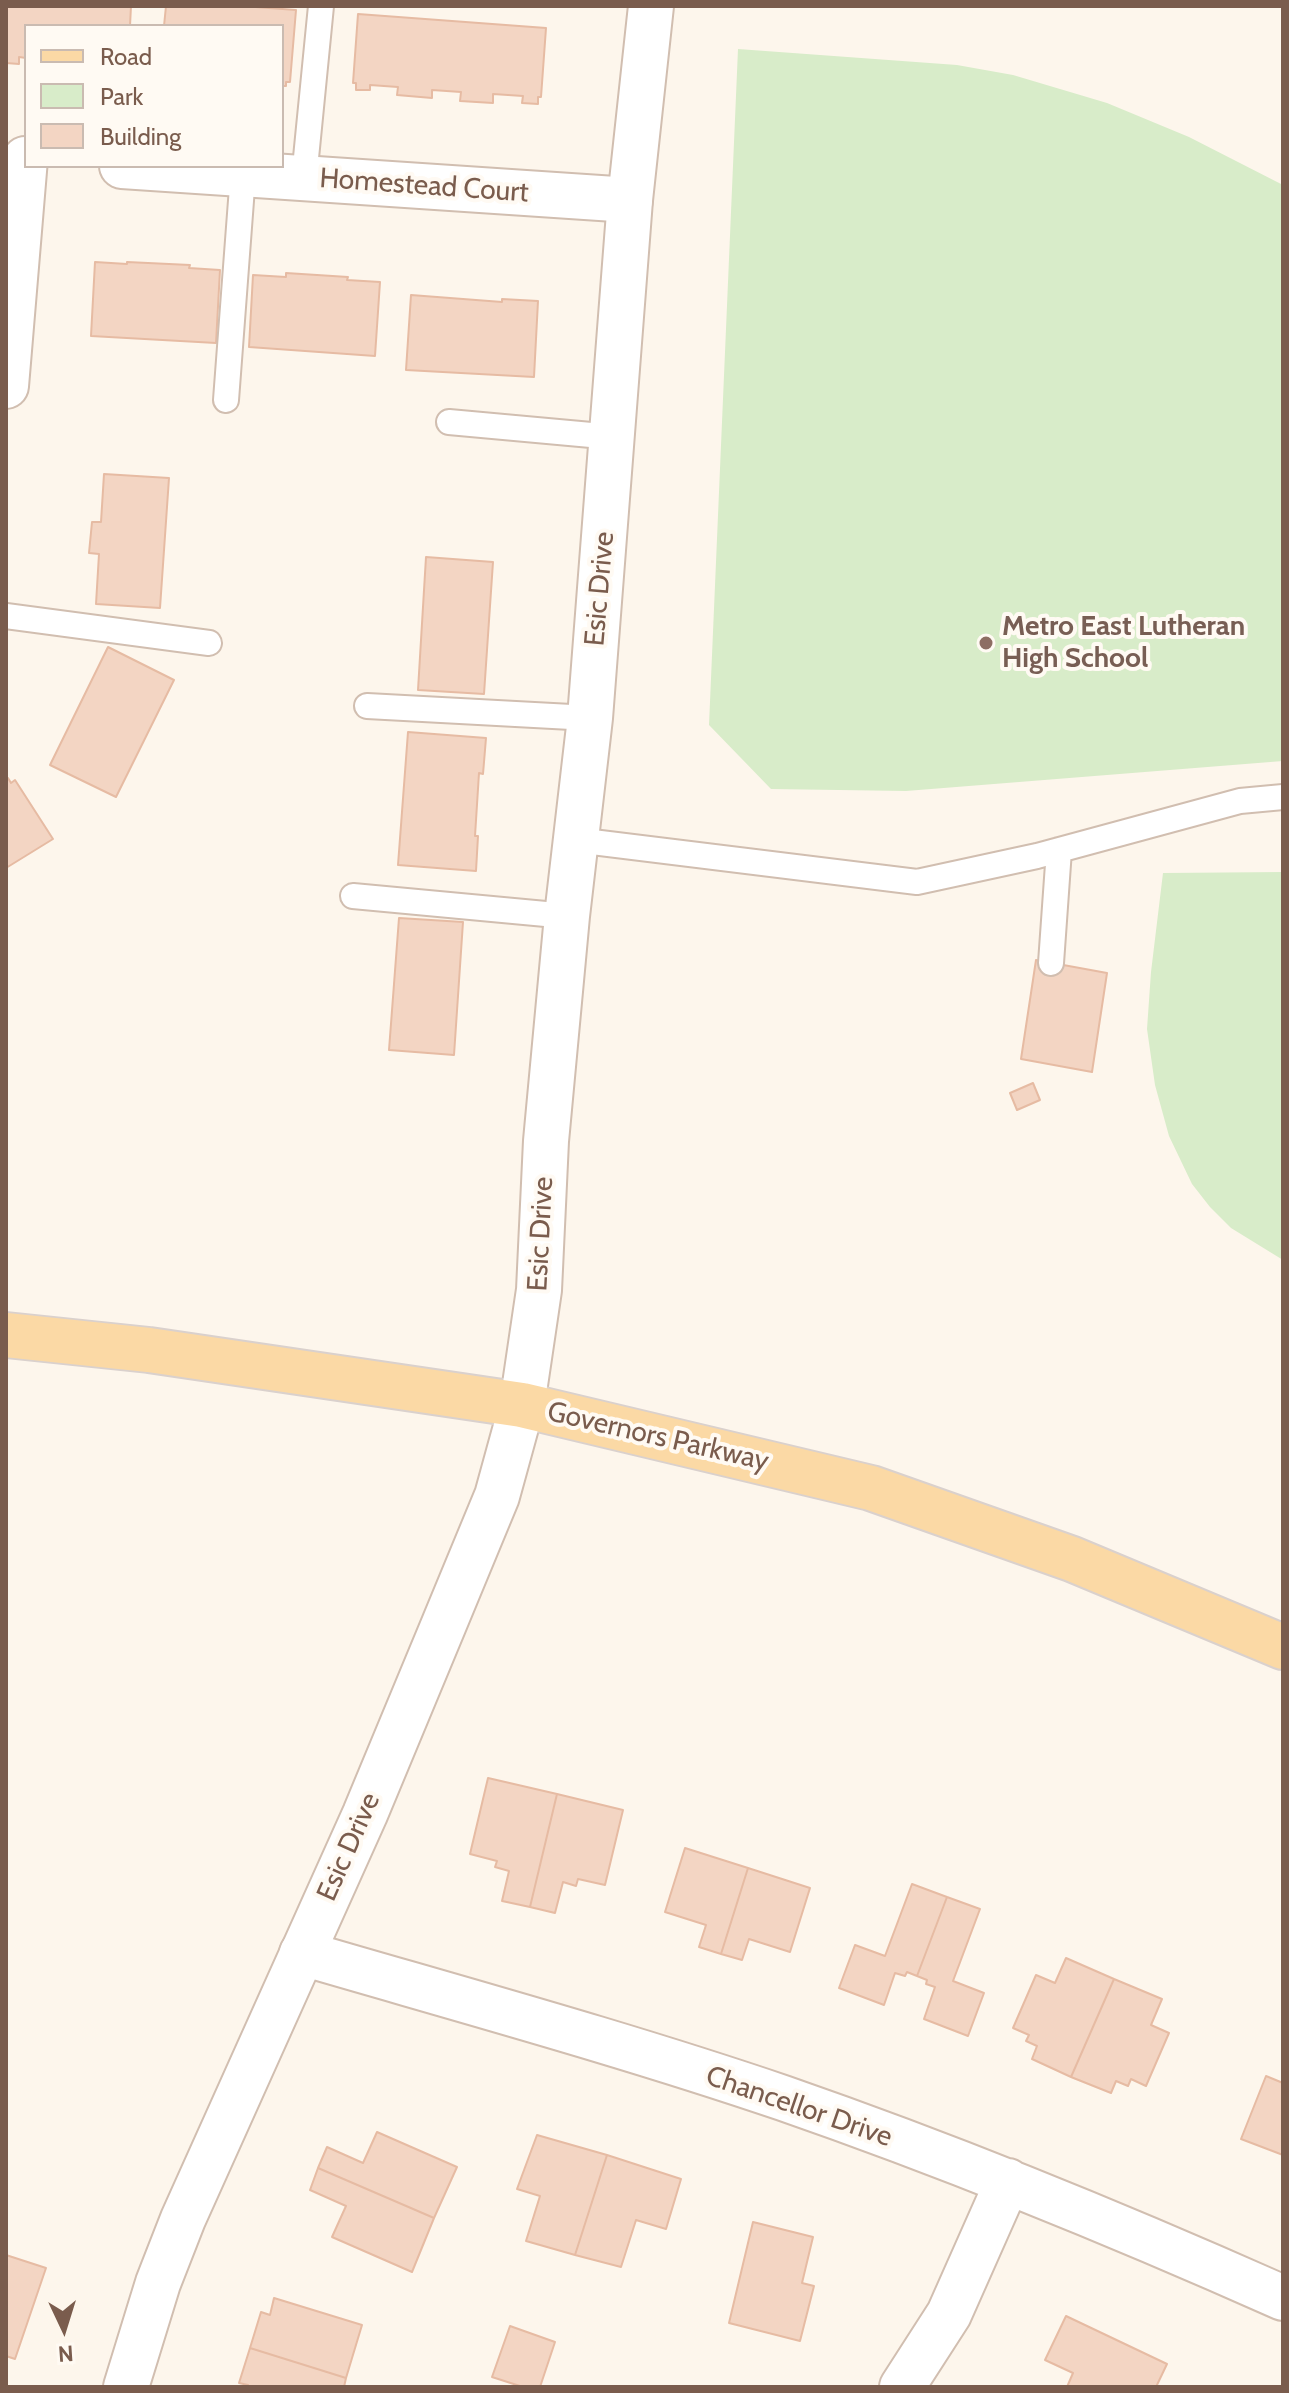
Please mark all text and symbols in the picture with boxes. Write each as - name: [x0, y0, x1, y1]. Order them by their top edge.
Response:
- legend: [24, 24, 284, 168]
- text: Road: [100, 42, 152, 71]
- text: Park: [100, 82, 143, 111]
- text: Building: [100, 122, 181, 151]
- street label: Homestead Court: [318, 162, 530, 210]
- street label: Esic Drive: [578, 530, 622, 648]
- place label: Metro East Lutheran High School: [1002, 610, 1245, 676]
- marker: Metro East Lutheran High School: [977, 634, 995, 652]
- street label: Esic Drive: [521, 1176, 561, 1292]
- street label: Governors Parkway: [544, 1395, 772, 1479]
- street label: Esic Drive: [310, 1788, 388, 1906]
- street label: Chancellor Drive: [701, 2059, 897, 2155]
- north arrow: [24, 2289, 104, 2369]
- text: N: [57, 2339, 74, 2367]

